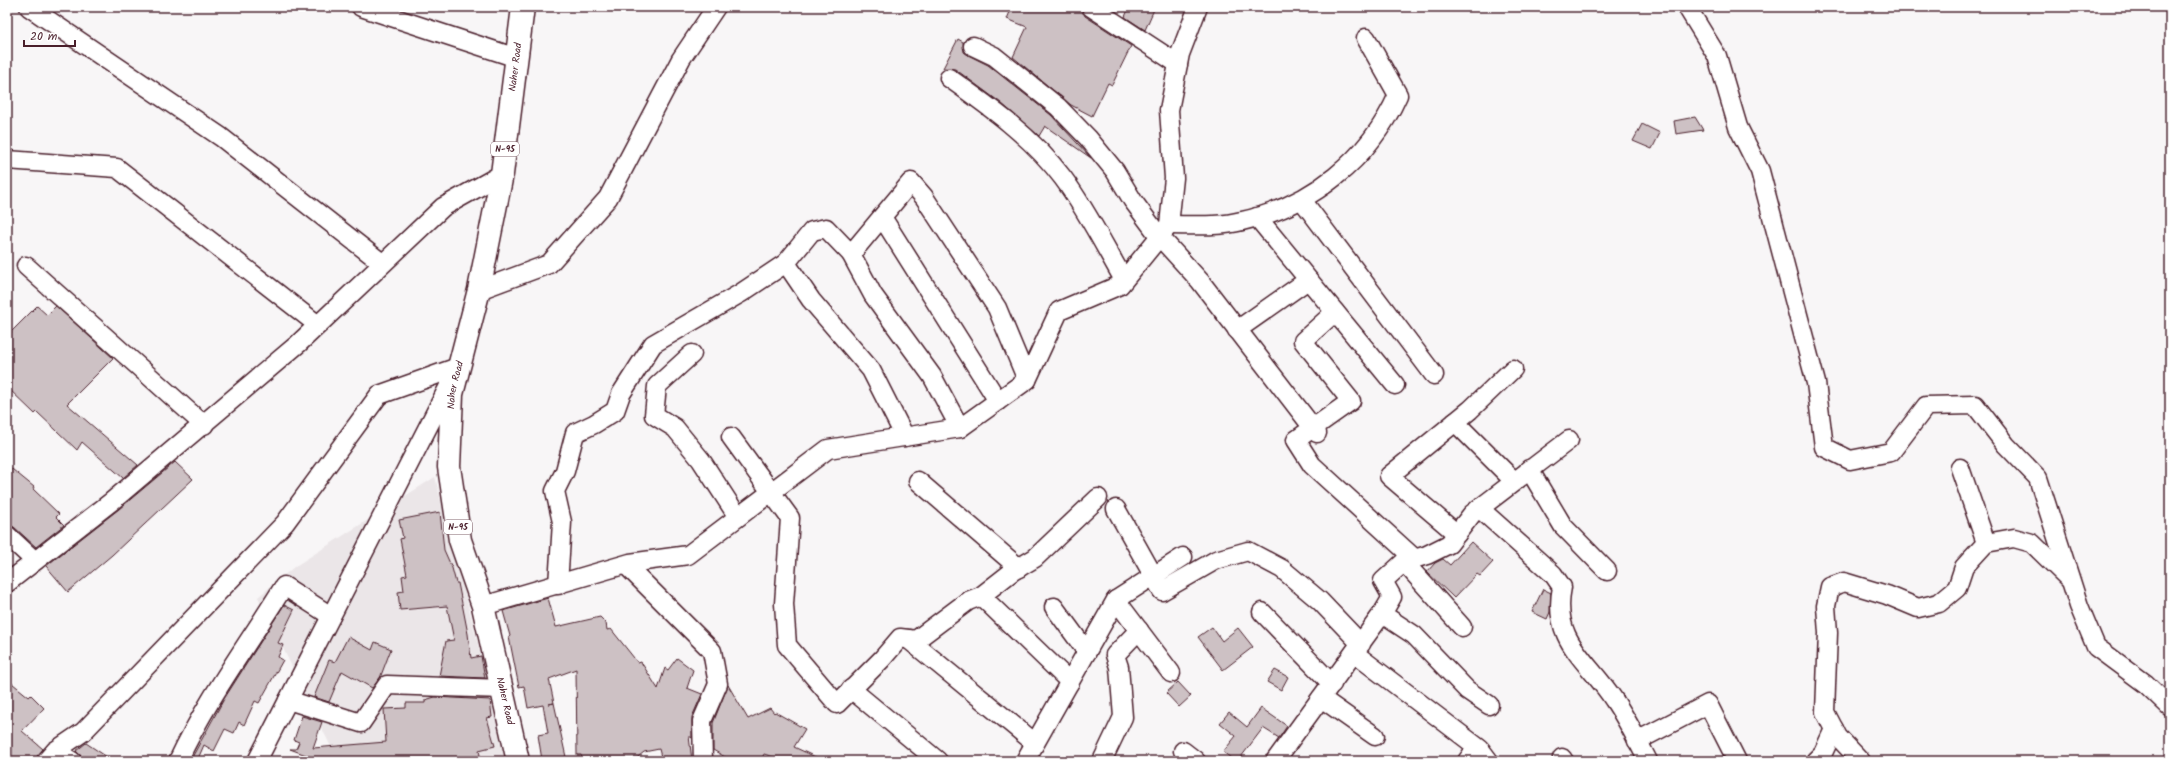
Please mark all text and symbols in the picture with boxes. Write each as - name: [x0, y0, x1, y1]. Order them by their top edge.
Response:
- scale bar: [24, 22, 75, 48]
- text: 20 m: [30, 27, 58, 46]
- street label: Naher Road: [504, 41, 527, 92]
- road number: N-95: [491, 142, 519, 156]
- street label: Naher Road: [443, 358, 468, 409]
- road number: N-95: [444, 520, 472, 534]
- street label: Naher Road: [492, 675, 518, 727]

